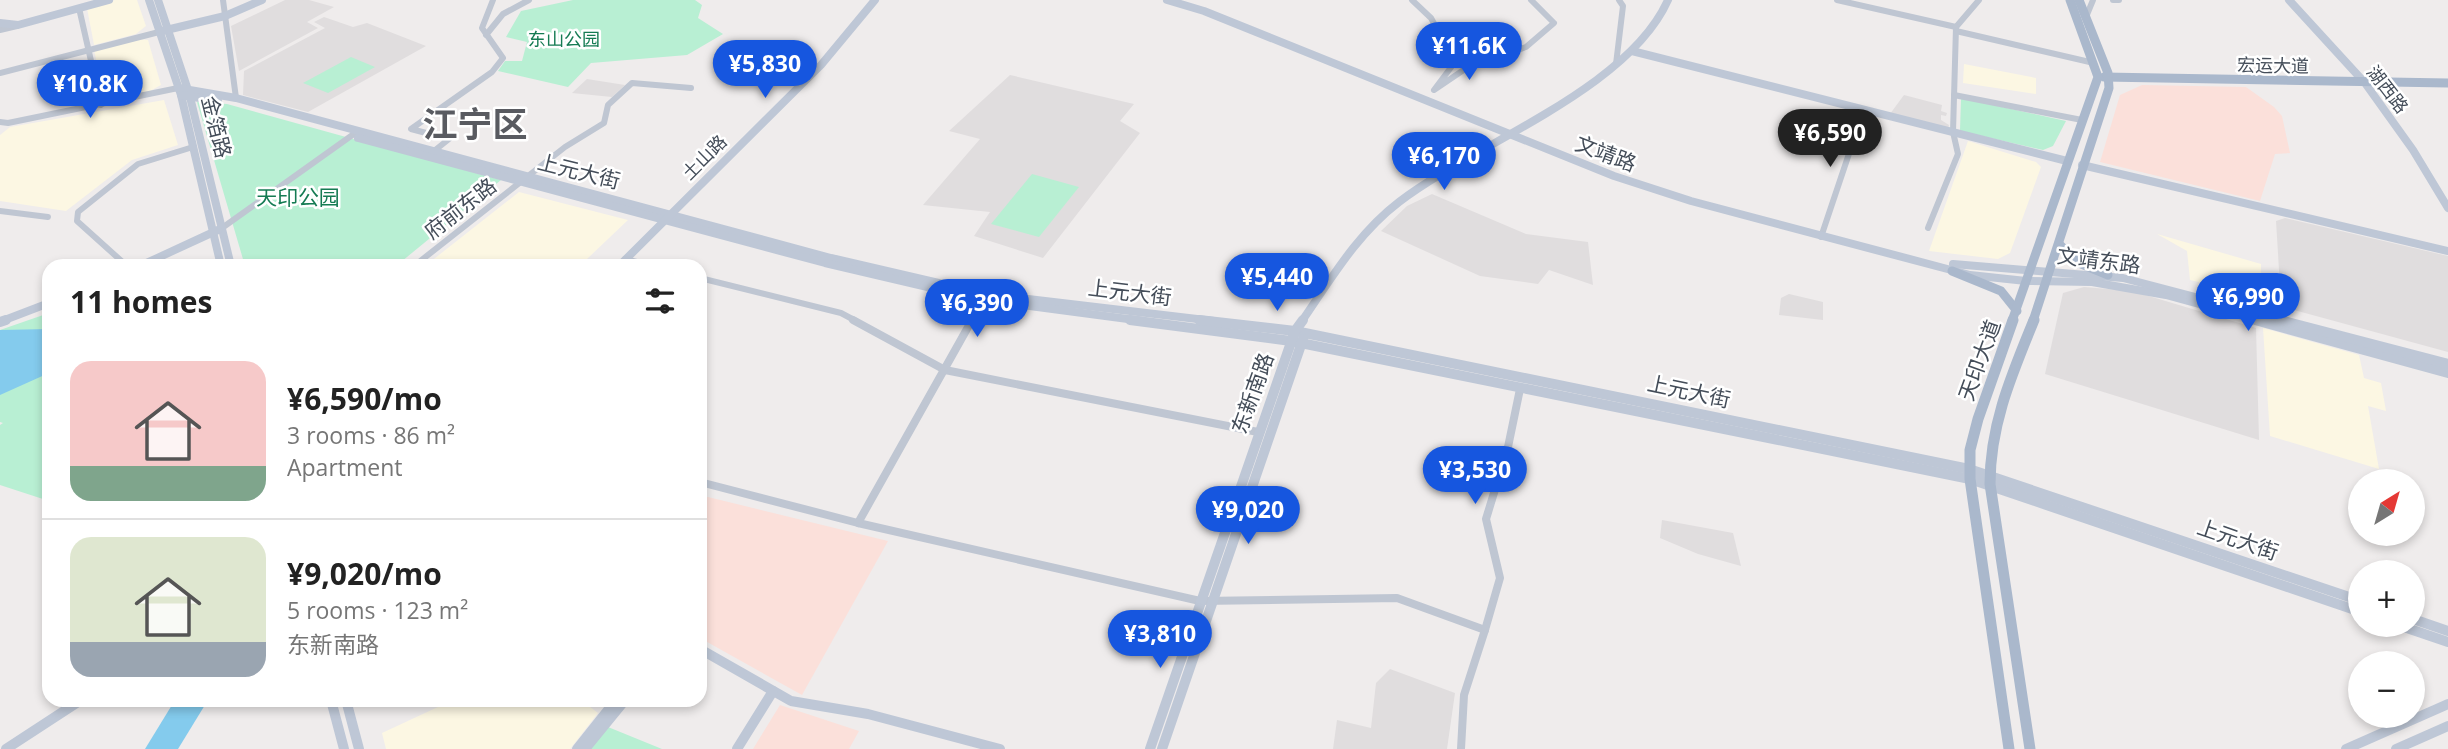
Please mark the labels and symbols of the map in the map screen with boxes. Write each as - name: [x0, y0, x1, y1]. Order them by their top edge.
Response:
- pin: ¥11.6K: [1412, 22, 1526, 82]
- park label: 东山公园: [528, 27, 600, 51]
- pin: ¥5,830: [708, 41, 822, 100]
- street label: 宏运大道: [2237, 52, 2309, 78]
- pin: ¥10.8K: [33, 60, 147, 120]
- street label: 湖西路: [2362, 60, 2414, 118]
- street label: 金箔路: [196, 93, 238, 161]
- district label: 江宁区: [422, 100, 528, 147]
- pin: ¥6,590: [1773, 110, 1887, 169]
- street label: 土山路: [676, 129, 732, 185]
- street label: 文靖路: [1572, 129, 1640, 177]
- pin: ¥6,170: [1387, 132, 1501, 192]
- street label: 上元大街: [535, 147, 623, 195]
- street label: 府前东路: [418, 171, 502, 245]
- park label: 天印公园: [256, 183, 340, 211]
- street label: 文靖东路: [2056, 241, 2142, 279]
- pin: ¥5,440: [1220, 254, 1334, 313]
- street label: 上元大街: [1087, 273, 1173, 311]
- pin: ¥6,990: [2191, 274, 2305, 333]
- pin: ¥6,390: [920, 280, 1034, 339]
- street label: 天印大道: [1951, 316, 2007, 404]
- street label: 东新南路: [1224, 349, 1280, 437]
- street label: 上元大街: [1645, 369, 1733, 413]
- pin: ¥3,530: [1418, 447, 1532, 506]
- north arrow: [2348, 469, 2426, 546]
- pin: ¥9,020: [1191, 486, 1305, 546]
- street label: 上元大街: [2194, 512, 2282, 566]
- pin: ¥3,810: [1103, 610, 1217, 670]

